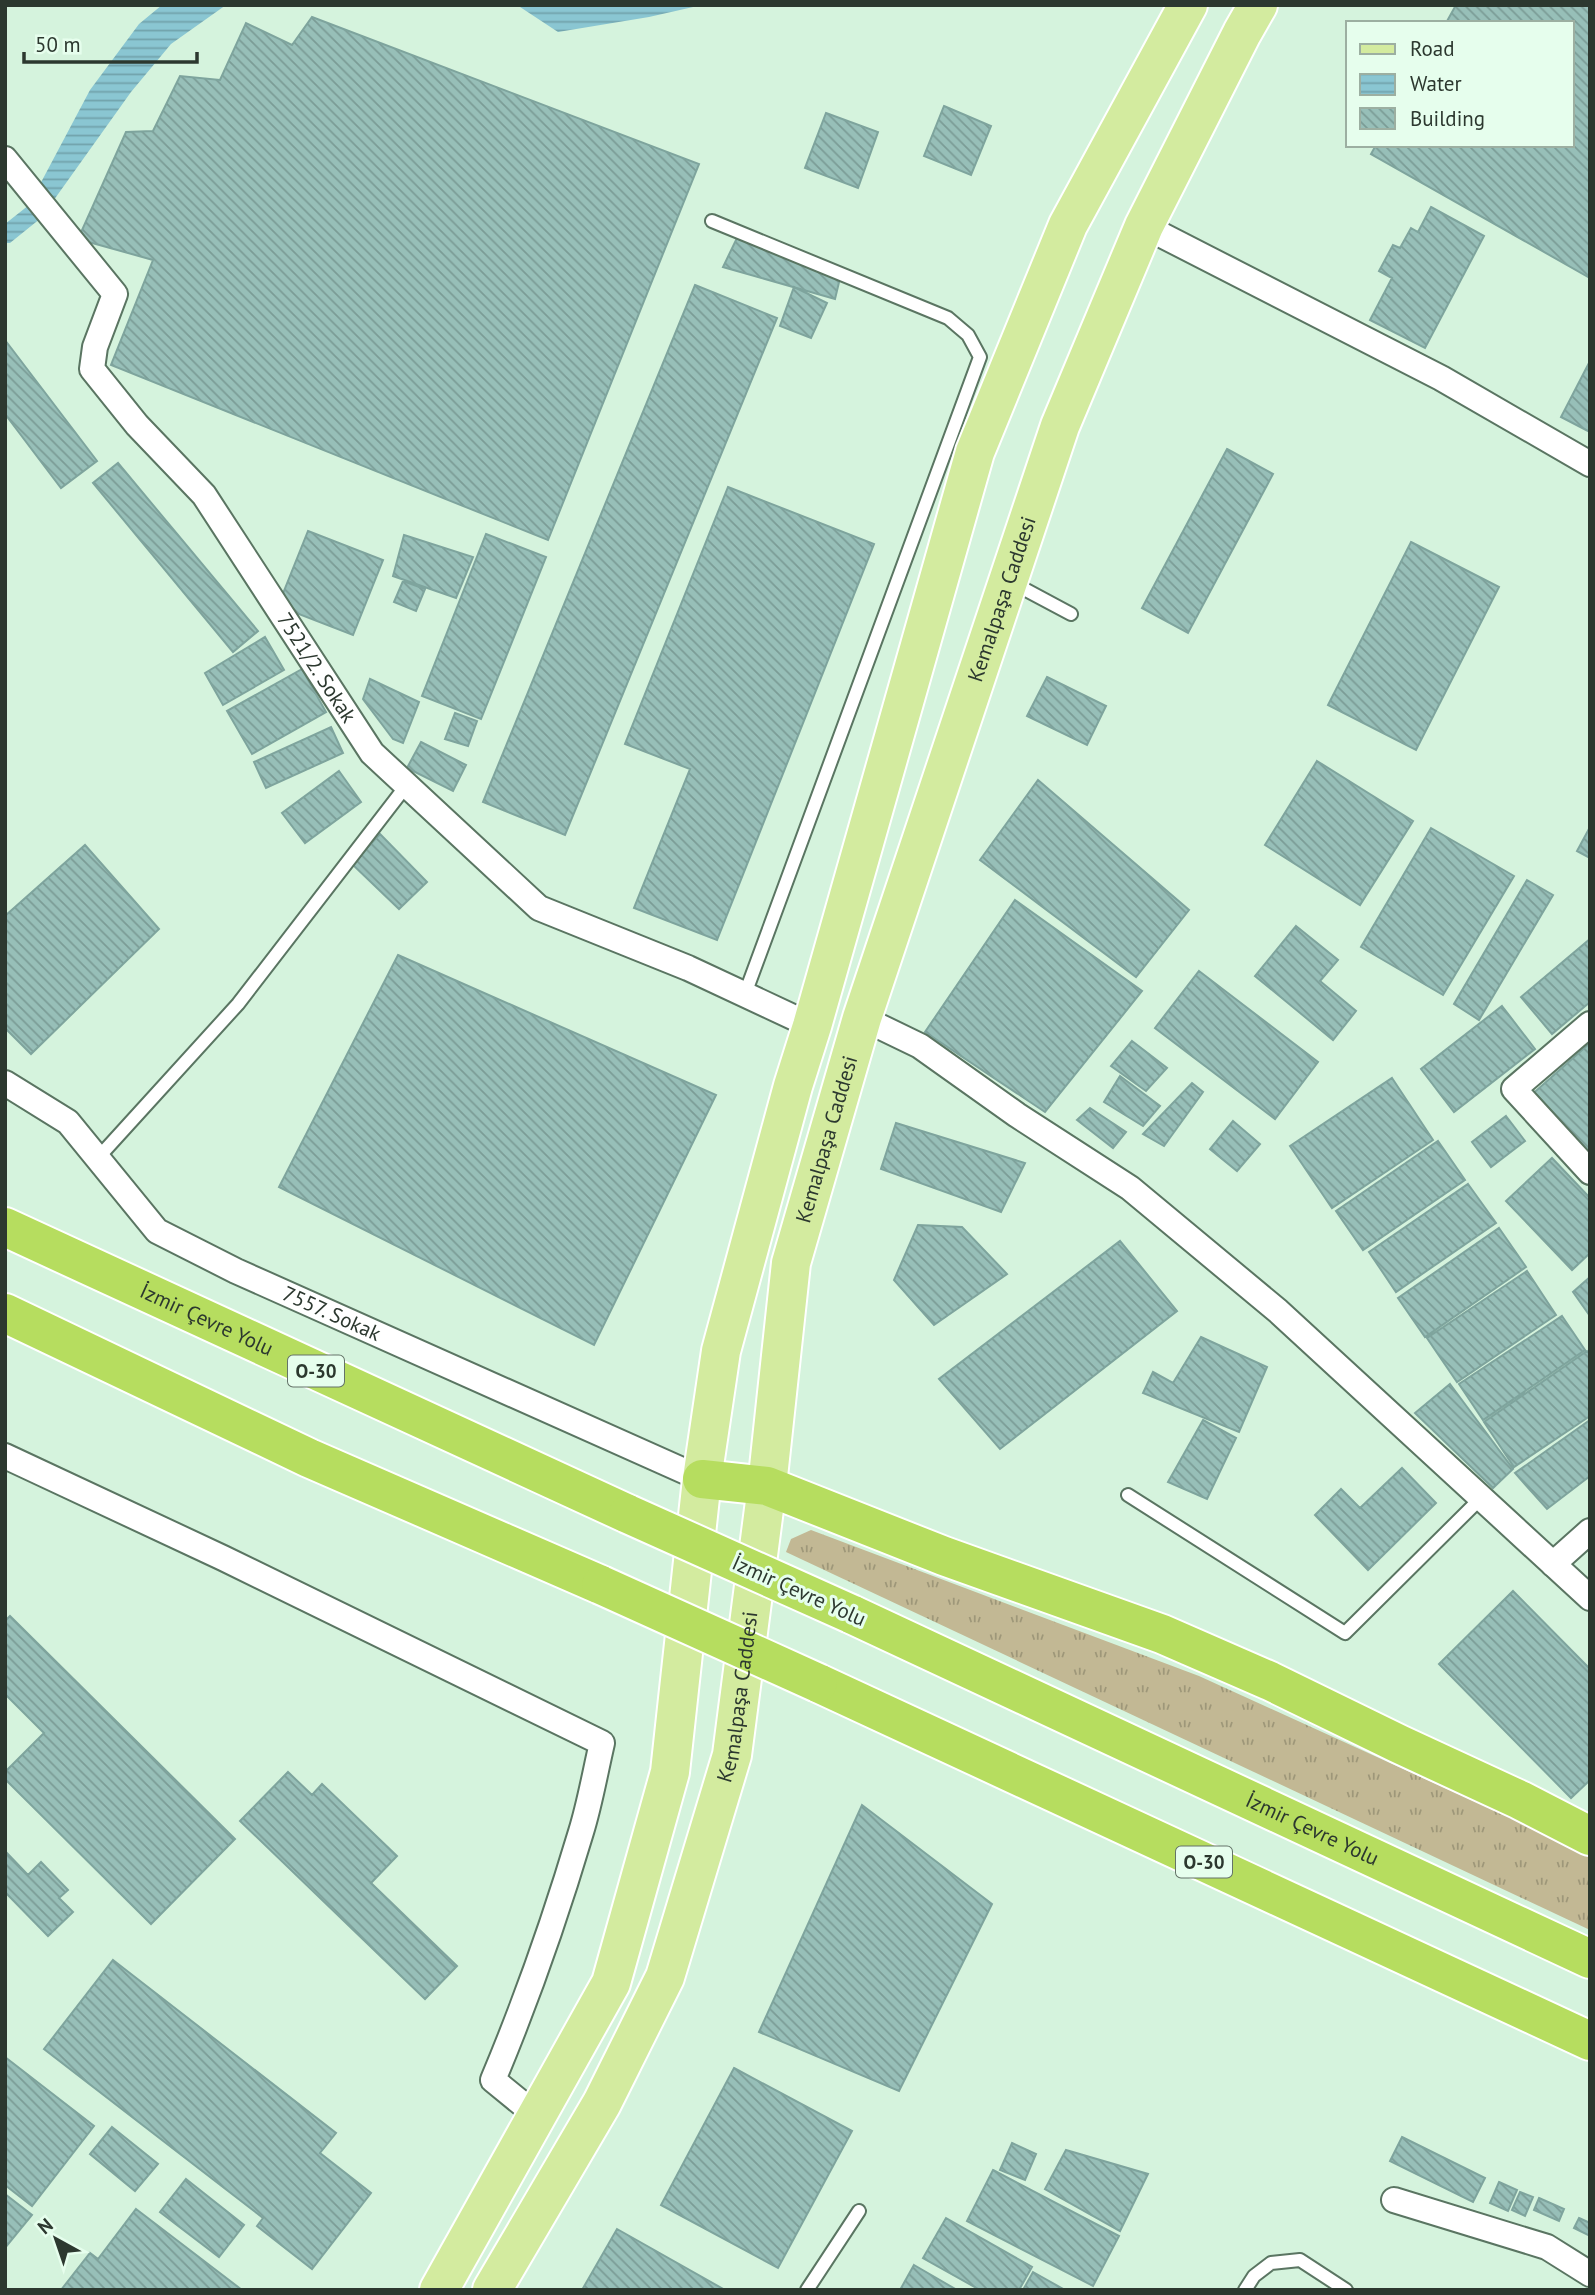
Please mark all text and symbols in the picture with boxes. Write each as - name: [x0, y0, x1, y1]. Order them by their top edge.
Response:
- scale bar: [24, 21, 198, 65]
- legend: [1346, 21, 1574, 147]
- text: 50 m: [35, 31, 81, 58]
- text: Road: [1410, 35, 1454, 62]
- text: Water: [1410, 70, 1462, 97]
- text: Building: [1410, 105, 1485, 132]
- street label: Kemalpaşa Caddesi: [961, 513, 1042, 685]
- street label: 7521/2. Sokak: [271, 607, 363, 728]
- street label: Kemalpaşa Caddesi: [789, 1053, 863, 1226]
- street label: İzmir Çevre Yolu: [136, 1277, 278, 1362]
- street label: 7557. Sokak: [278, 1279, 385, 1347]
- road number: O-30: [288, 1356, 344, 1386]
- street label: İzmir Çevre Yolu: [728, 1549, 870, 1632]
- street label: Kemalpaşa Caddesi: [710, 1610, 764, 1786]
- street label: İzmir Çevre Yolu: [1241, 1786, 1383, 1872]
- road number: O-30: [1176, 1846, 1232, 1878]
- north arrow: [21, 2204, 91, 2274]
- text: N: [33, 2213, 58, 2239]

